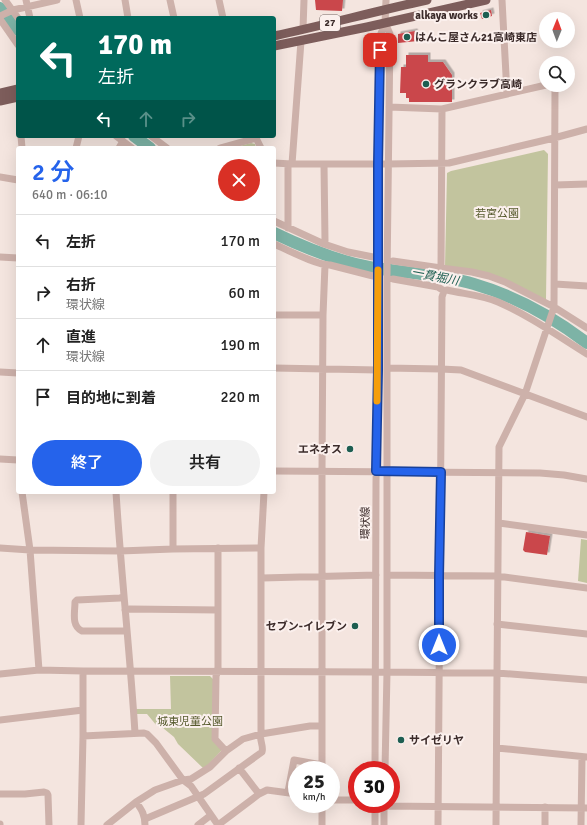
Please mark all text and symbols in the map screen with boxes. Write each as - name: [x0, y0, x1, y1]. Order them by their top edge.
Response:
- place label: alkaya works: [415, 9, 478, 22]
- marker: alkaya works: [481, 10, 491, 20]
- north arrow: [539, 12, 575, 48]
- map controls: [539, 12, 575, 92]
- road number: 27: [320, 15, 340, 31]
- text: 170 m: [98, 28, 172, 62]
- place label: はんこ屋さん21高崎東店: [415, 31, 537, 44]
- icon: left: [32, 32, 84, 84]
- marker: はんこ屋さん21高崎東店: [402, 32, 412, 42]
- pin: [363, 33, 397, 67]
- icon: arrive: [369, 39, 391, 61]
- button: search: [539, 56, 575, 92]
- text: 左折: [98, 66, 134, 88]
- place label: グランクラブ高崎: [434, 78, 522, 91]
- marker: グランクラブ高崎: [421, 79, 431, 89]
- icon: left: [93, 108, 115, 130]
- icon: ahead: [135, 108, 157, 130]
- icon: right: [177, 108, 199, 130]
- text: 2 分: [32, 157, 74, 187]
- button: close: [218, 159, 260, 201]
- text: 640 m · 06:10: [32, 187, 108, 203]
- park label: 若宮公園: [475, 207, 519, 220]
- icon: left: [32, 230, 54, 252]
- text: 170 m: [220, 232, 260, 250]
- text: 左折: [66, 233, 96, 251]
- water label: 一貫堀川: [410, 265, 462, 289]
- text: 右折: [66, 276, 96, 294]
- icon: right: [32, 282, 54, 304]
- text: 60 m: [229, 284, 260, 302]
- text: 環状線: [66, 297, 105, 313]
- text: 直進: [66, 328, 96, 346]
- icon: ahead: [32, 334, 54, 356]
- text: 190 m: [220, 336, 260, 354]
- text: 環状線: [66, 349, 105, 365]
- icon: arrive: [32, 386, 54, 408]
- text: 220 m: [220, 388, 260, 406]
- text: 目的地に到着: [66, 389, 156, 407]
- button: 終了: [32, 440, 142, 486]
- button: 共有: [150, 440, 260, 486]
- place label: エネオス: [298, 443, 342, 456]
- marker: エネオス: [345, 444, 355, 454]
- street label: 環状線: [359, 507, 372, 540]
- place label: セブン-イレブン: [266, 620, 347, 633]
- marker: セブン-イレブン: [350, 621, 360, 631]
- position arrow: [418, 624, 460, 666]
- park label: 城東児童公園: [157, 715, 223, 728]
- place label: サイゼリヤ: [409, 734, 464, 747]
- marker: サイゼリヤ: [396, 735, 406, 745]
- speed limit sign: 30: [348, 761, 400, 813]
- text: 25: [303, 769, 325, 794]
- text: km/h: [303, 791, 325, 803]

